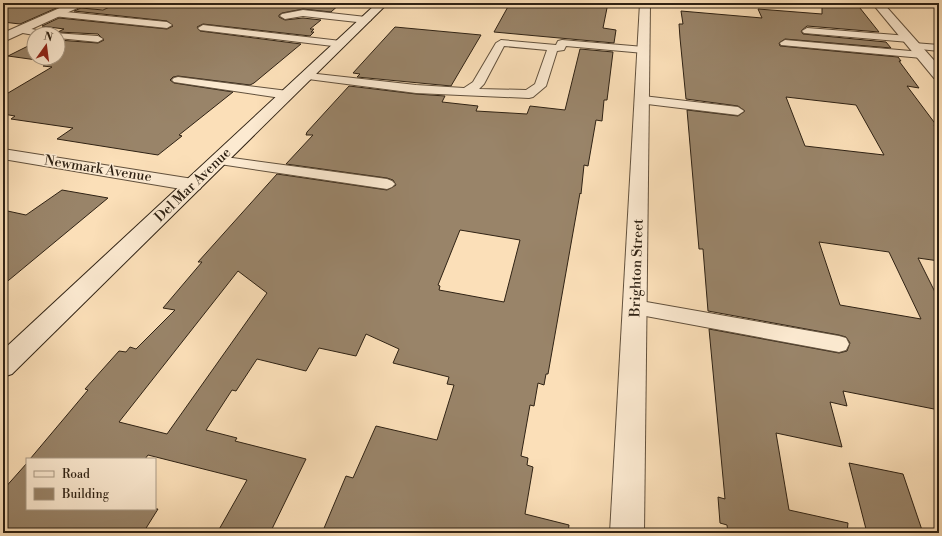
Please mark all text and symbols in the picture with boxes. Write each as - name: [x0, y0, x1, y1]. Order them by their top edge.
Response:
- north arrow: [26, 26, 66, 66]
- text: N: [42, 29, 54, 45]
- street label: Del Mar Avenue: [151, 144, 235, 226]
- street label: Newmark Avenue: [43, 152, 153, 186]
- street label: Brighton Street: [626, 219, 648, 318]
- legend: [26, 458, 156, 510]
- text: Road: [62, 467, 90, 482]
- text: Building: [61, 487, 110, 502]

